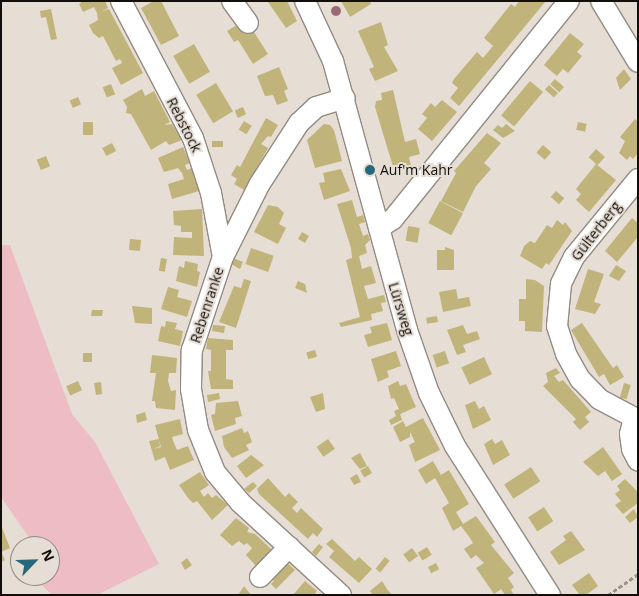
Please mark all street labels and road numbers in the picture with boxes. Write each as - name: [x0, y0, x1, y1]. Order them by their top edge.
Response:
- street label: Rebstock: [163, 95, 205, 155]
- street label: Gülterberg: [568, 198, 624, 264]
- street label: Rebenranke: [187, 265, 227, 345]
- street label: Lürsweg: [385, 280, 417, 338]

